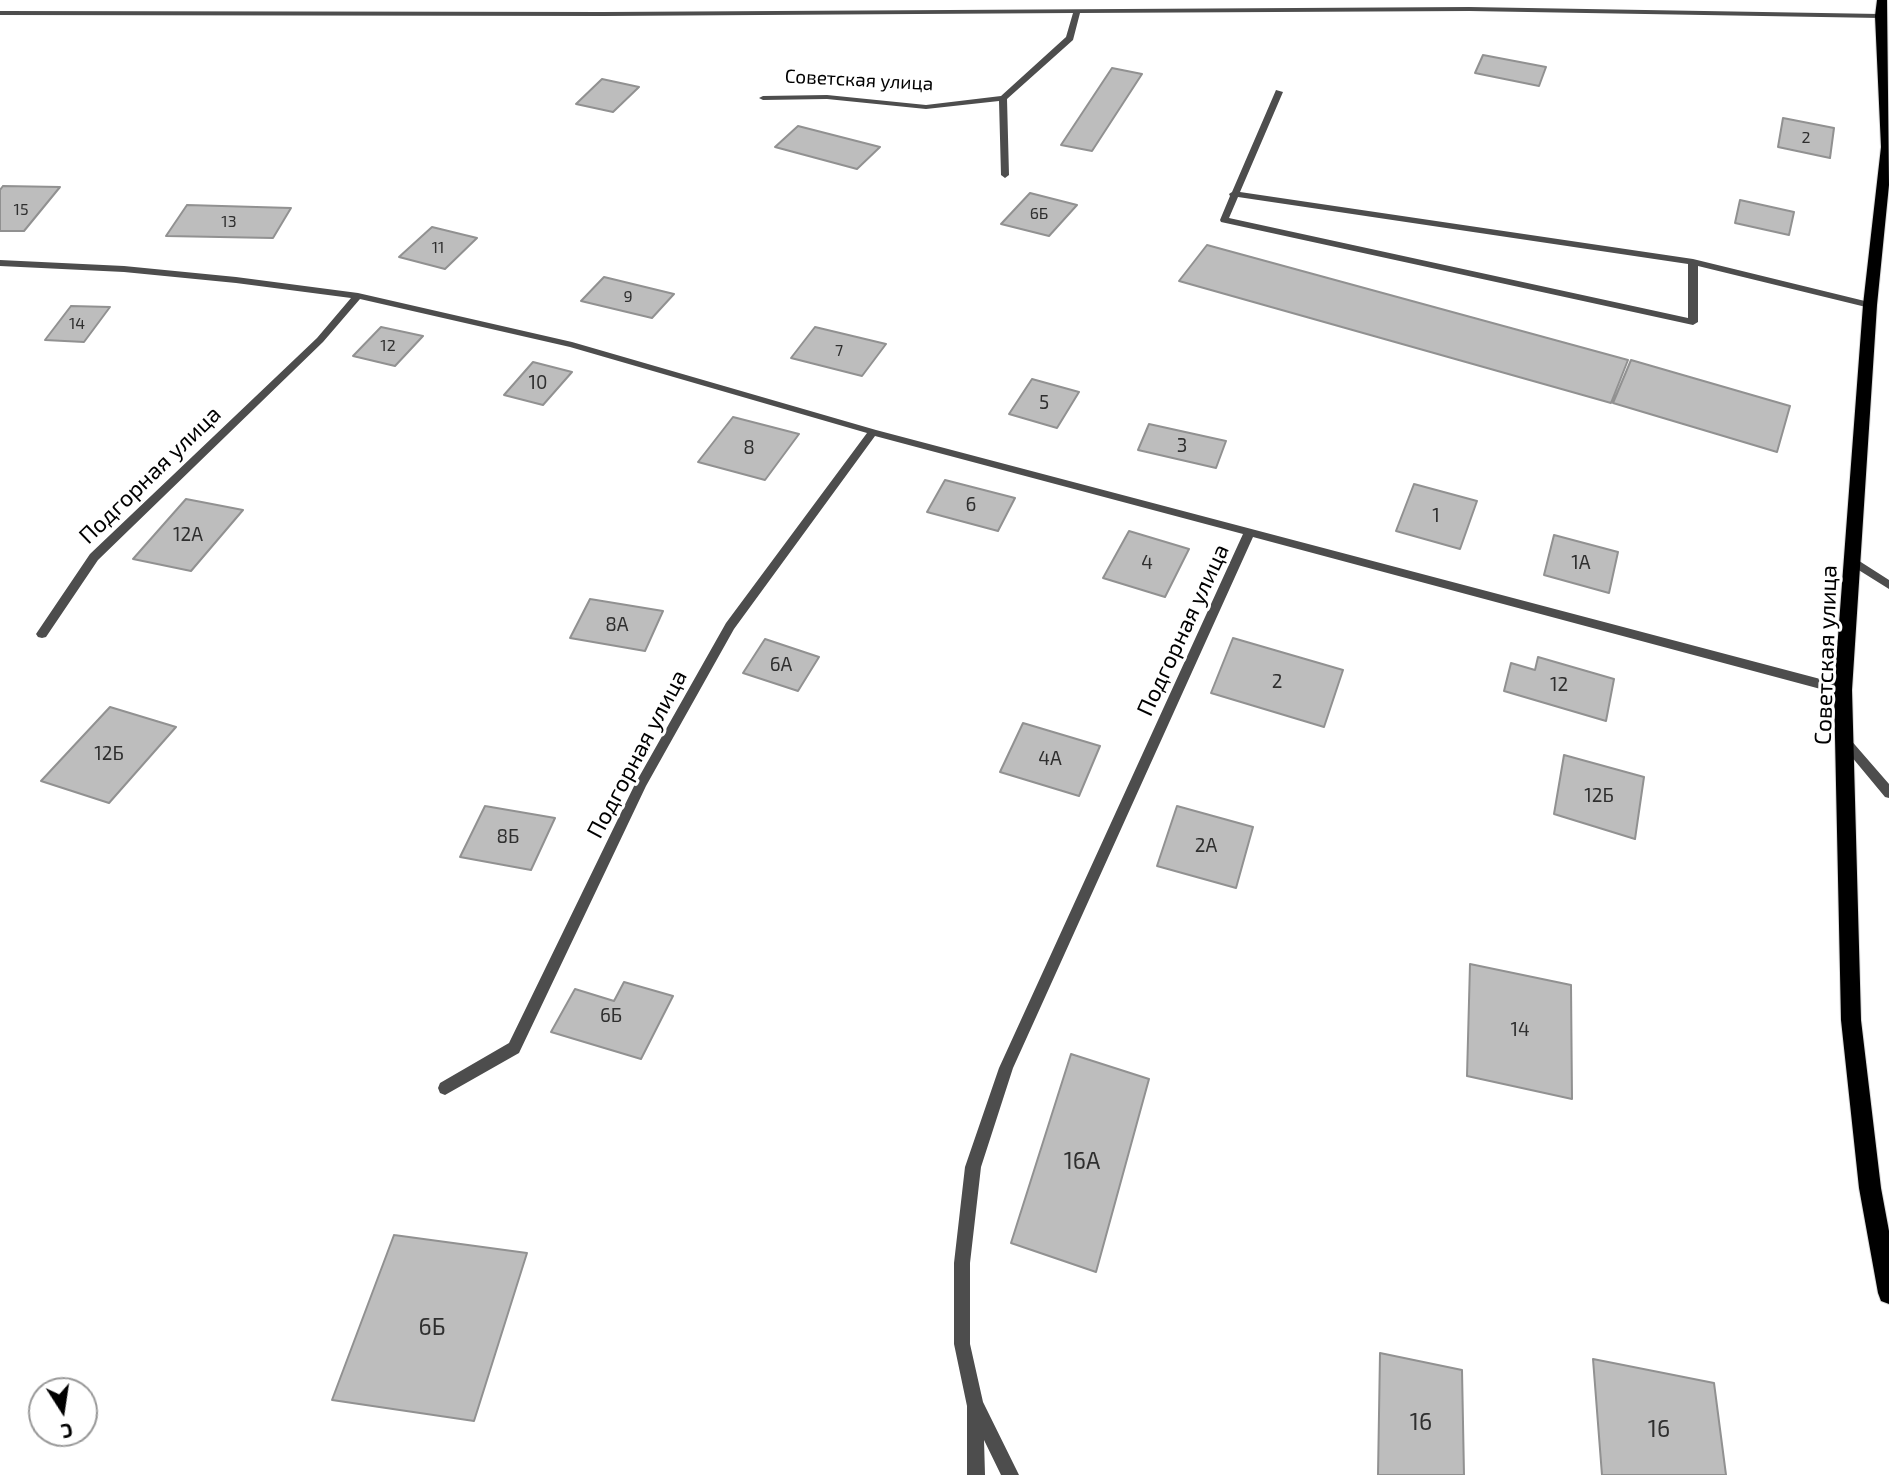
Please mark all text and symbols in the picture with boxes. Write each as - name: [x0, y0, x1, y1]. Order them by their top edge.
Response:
- street label: Советская улица: [784, 65, 934, 95]
- house number: 2: [1802, 128, 1810, 148]
- house number: 15: [14, 200, 28, 220]
- house number: 6Б: [1030, 204, 1048, 224]
- house number: 13: [221, 212, 237, 232]
- house number: 11: [432, 238, 444, 258]
- house number: 9: [623, 287, 633, 307]
- house number: 14: [69, 314, 85, 334]
- house number: 12: [380, 336, 396, 356]
- house number: 7: [835, 341, 843, 361]
- house number: 10: [528, 372, 548, 394]
- house number: 5: [1039, 392, 1049, 414]
- street label: Подгорная улица: [73, 400, 227, 550]
- house number: 3: [1177, 435, 1187, 457]
- house number: 8: [743, 437, 755, 459]
- house number: 6: [966, 494, 976, 516]
- house number: 1: [1432, 505, 1440, 527]
- house number: 12А: [173, 524, 203, 546]
- street label: Подгорная улица: [1131, 540, 1235, 720]
- house number: 4: [1141, 552, 1153, 574]
- house number: 1А: [1571, 552, 1591, 574]
- street label: Советская улица: [1809, 565, 1843, 745]
- house number: 8А: [605, 614, 629, 636]
- house number: 6А: [770, 654, 792, 676]
- street label: Подгорная улица: [581, 665, 693, 843]
- house number: 2: [1272, 671, 1282, 693]
- house number: 12: [1550, 674, 1568, 696]
- house number: 12Б: [94, 743, 124, 765]
- house number: 4А: [1038, 748, 1062, 770]
- house number: 12Б: [1584, 785, 1614, 807]
- house number: 8Б: [497, 826, 519, 848]
- house number: 2А: [1195, 835, 1217, 857]
- house number: 6Б: [600, 1005, 622, 1027]
- house number: 14: [1510, 1019, 1530, 1041]
- house number: 16А: [1064, 1147, 1100, 1175]
- house number: 6Б: [419, 1313, 445, 1341]
- north arrow: [28, 1377, 98, 1447]
- house number: 16: [1410, 1408, 1432, 1436]
- house number: 16: [1648, 1415, 1670, 1443]
- text: С: [59, 1419, 75, 1443]

